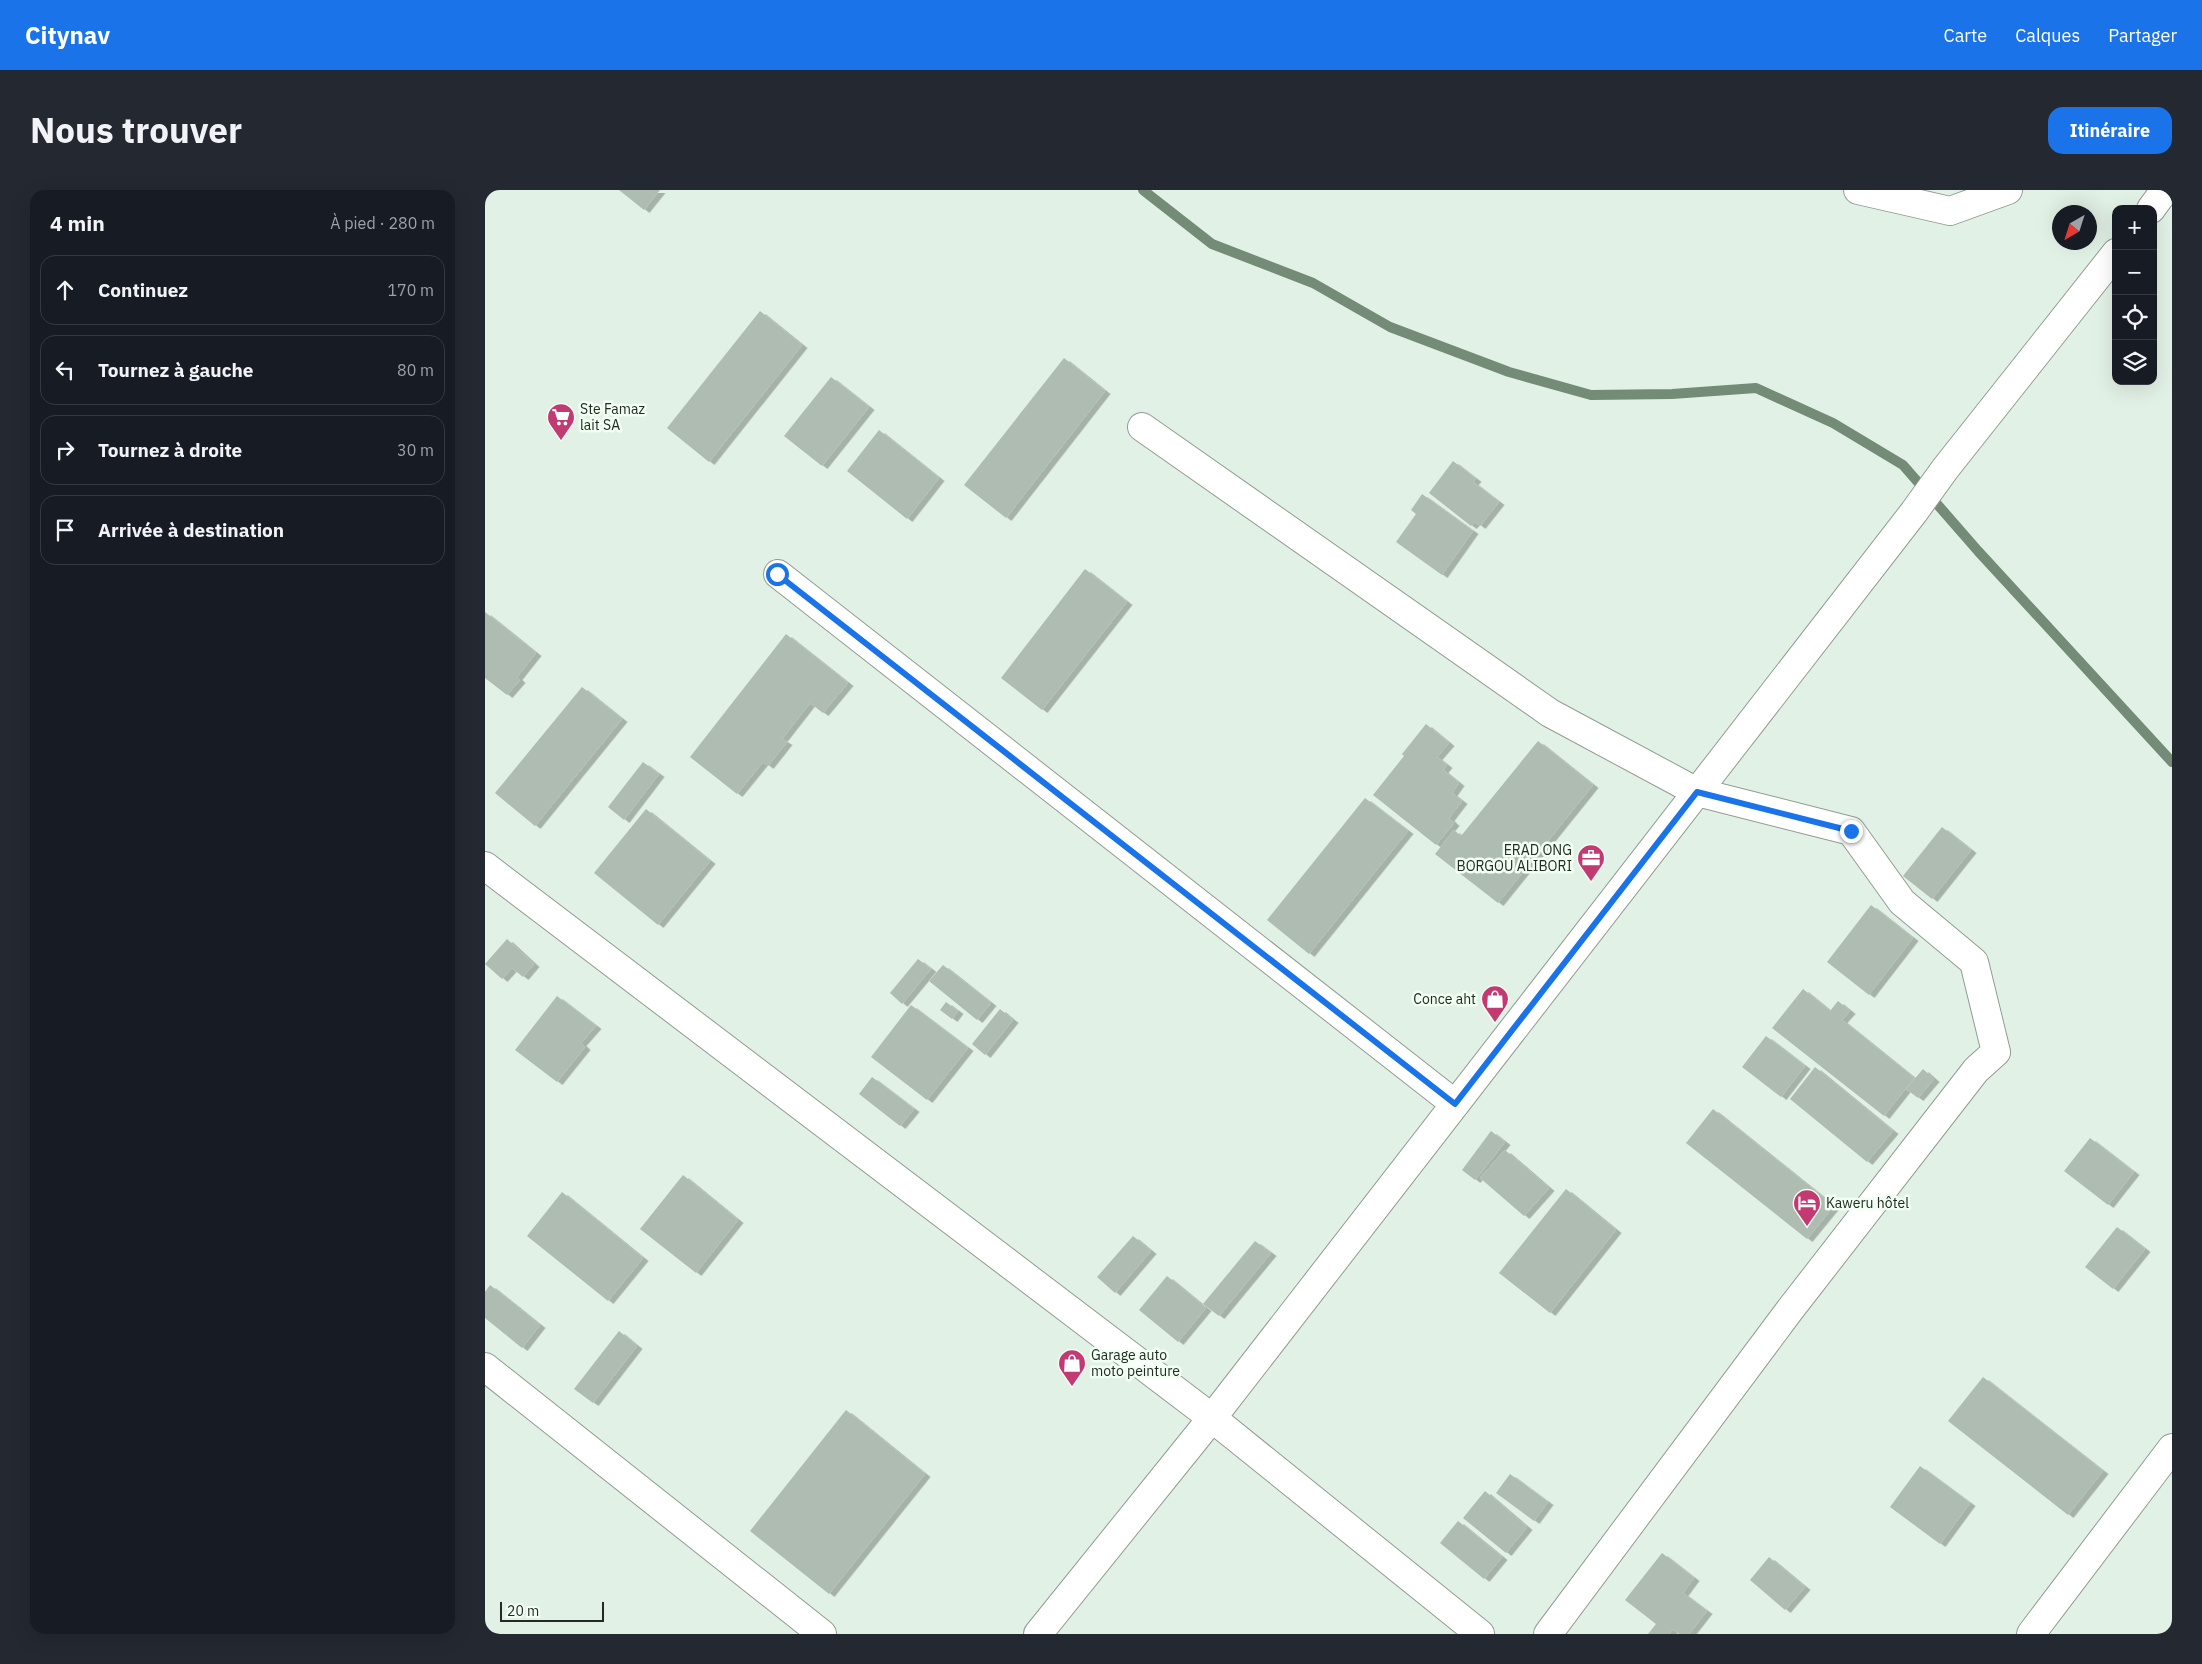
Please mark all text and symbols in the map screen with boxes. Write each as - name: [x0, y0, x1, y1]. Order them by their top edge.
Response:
- text: Citynav: [25, 19, 110, 51]
- text: Carte: [1944, 24, 1987, 47]
- text: Calques: [2015, 24, 2080, 47]
- text: Partager: [2108, 24, 2177, 47]
- text: Nous trouver: [30, 107, 242, 153]
- button: Itinéraire: [2048, 107, 2172, 154]
- north arrow: [2052, 205, 2097, 250]
- map controls: [2112, 205, 2157, 385]
- button: +: [2112, 205, 2157, 250]
- text: 4 min: [50, 209, 105, 237]
- text: À pied · 280 m: [330, 213, 435, 233]
- button: −: [2112, 250, 2157, 295]
- icon: ahead: [51, 276, 79, 304]
- text: Continuez: [98, 278, 188, 302]
- text: 170 m: [387, 280, 434, 300]
- button: locate: [2112, 295, 2157, 340]
- button: layers: [2112, 340, 2157, 385]
- icon: left: [51, 356, 79, 384]
- text: Tournez à gauche: [98, 358, 254, 382]
- text: 80 m: [397, 360, 434, 380]
- place label: Ste Famaz lait SA: [580, 400, 645, 434]
- supermarket icon: Ste Famaz lait SA: [546, 402, 576, 441]
- icon: right: [51, 436, 79, 464]
- text: Tournez à droite: [98, 438, 242, 462]
- text: 30 m: [397, 440, 434, 460]
- icon: arrive: [51, 516, 79, 544]
- text: Arrivée à destination: [98, 518, 284, 542]
- route start: [766, 563, 789, 586]
- route end: [1840, 820, 1863, 843]
- place label: ERAD ONG BORGOU ALIBORI: [1456, 841, 1572, 875]
- office icon: ERAD ONG BORGOU ALIBORI: [1576, 843, 1606, 882]
- shop icon: Conce aht: [1480, 984, 1510, 1023]
- place label: Conce aht: [1413, 990, 1476, 1008]
- hotel icon: Kaweru hôtel: [1792, 1188, 1822, 1227]
- place label: Kaweru hôtel: [1826, 1194, 1909, 1212]
- place label: Garage auto moto peinture: [1091, 1346, 1180, 1380]
- shop icon: Garage auto moto peinture: [1057, 1348, 1087, 1387]
- scale bar: [500, 1599, 604, 1622]
- text: 20 m: [507, 1602, 539, 1620]

